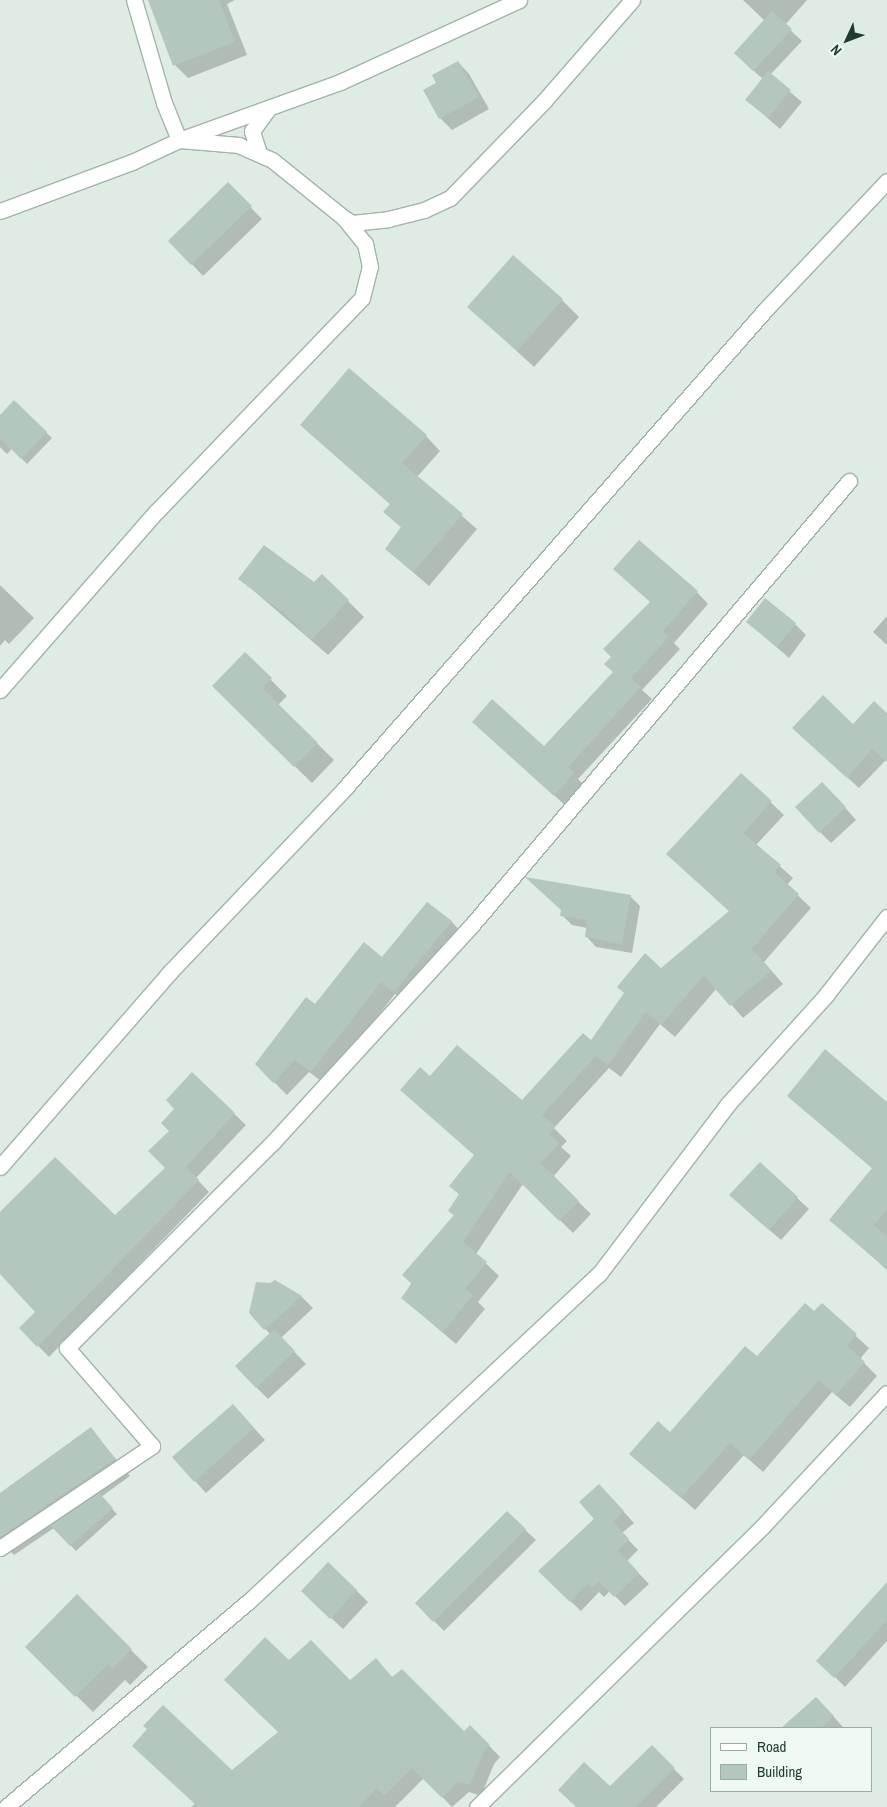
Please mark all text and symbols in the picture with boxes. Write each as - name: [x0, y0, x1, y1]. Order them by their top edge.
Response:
- north arrow: [822, 15, 872, 65]
- text: N: [827, 41, 845, 59]
- legend: [710, 1727, 872, 1792]
- text: Road: [757, 1736, 786, 1757]
- text: Building: [757, 1761, 802, 1782]

